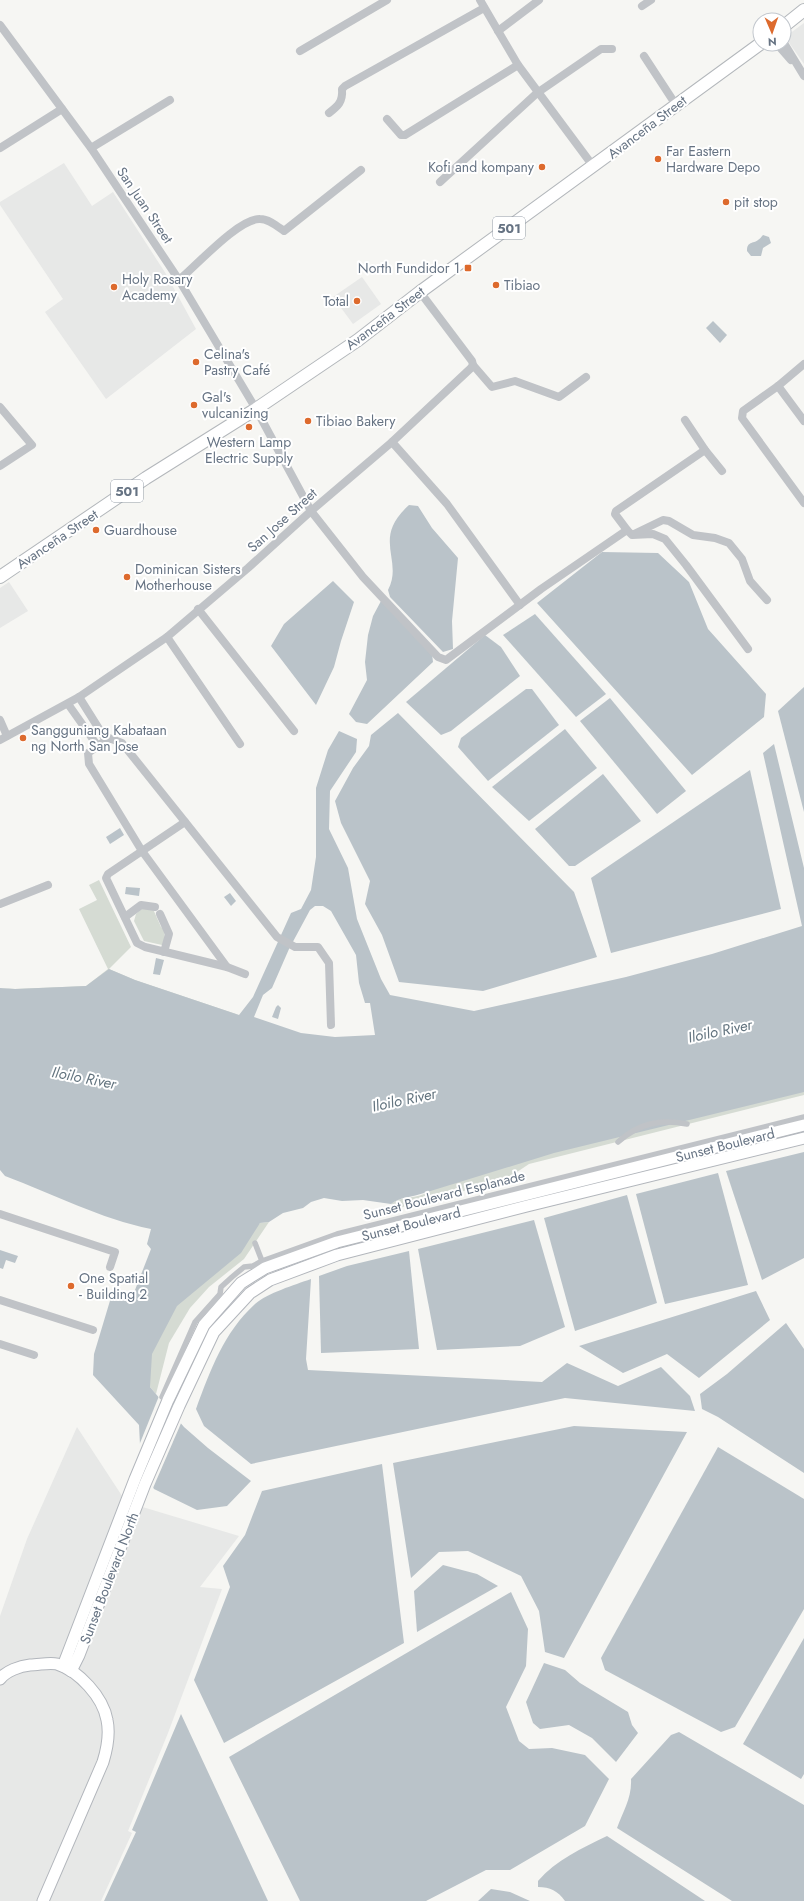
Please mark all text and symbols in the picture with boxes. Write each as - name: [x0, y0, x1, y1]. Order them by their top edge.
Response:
- north arrow: [752, 12, 792, 52]
- text: N: [768, 34, 777, 50]
- street label: Avanceña Street: [603, 90, 691, 163]
- place label: Far Eastern Hardware Depo: [666, 141, 760, 177]
- marker: Far Eastern Hardware Depo: [653, 154, 663, 164]
- place label: Kofi and kompany: [428, 157, 535, 177]
- marker: Kofi and kompany: [537, 162, 547, 172]
- street label: San Juan Street: [112, 163, 178, 248]
- place label: pit stop: [734, 192, 778, 212]
- marker: pit stop: [721, 197, 731, 207]
- road number: 501: [493, 217, 525, 239]
- place label: North Fundidor 1: [358, 258, 460, 278]
- marker: North Fundidor 1: [463, 263, 473, 273]
- place label: Holy Rosary Academy: [122, 269, 193, 305]
- place label: Tibiao: [504, 275, 541, 295]
- marker: Tibiao: [491, 280, 501, 290]
- street label: Avanceña Street: [341, 281, 429, 354]
- marker: Holy Rosary Academy: [109, 282, 119, 292]
- place label: Total: [323, 291, 349, 311]
- marker: Total: [352, 296, 362, 306]
- place label: Celina's Pastry Café: [204, 344, 270, 380]
- marker: Celina's Pastry Café: [191, 357, 201, 367]
- place label: Gal's vulcanizing: [202, 387, 269, 423]
- marker: Gal's vulcanizing: [189, 400, 199, 410]
- place label: Tibiao Bakery: [316, 411, 396, 431]
- marker: Tibiao Bakery: [303, 416, 313, 426]
- marker: Western Lamp Electric Supply: [244, 422, 254, 432]
- place label: Western Lamp Electric Supply: [205, 432, 294, 468]
- road number: 501: [111, 480, 143, 502]
- street label: San Jose Street: [243, 483, 322, 557]
- street label: Avanceña Street: [12, 504, 102, 574]
- place label: Guardhouse: [104, 520, 177, 540]
- marker: Guardhouse: [91, 525, 101, 535]
- place label: Dominican Sisters Motherhouse: [135, 559, 241, 595]
- marker: Dominican Sisters Motherhouse: [122, 572, 132, 582]
- place label: Sangguniang Kabataan ng North San Jose: [31, 720, 167, 756]
- marker: Sangguniang Kabataan ng North San Jose: [18, 733, 28, 743]
- water label: Iloilo River: [686, 1013, 755, 1049]
- water label: Iloilo River: [50, 1061, 119, 1095]
- water label: Iloilo River: [370, 1082, 439, 1118]
- street label: Sunset Boulevard: [673, 1123, 777, 1167]
- street label: Sunset Boulevard Esplanade: [361, 1167, 527, 1223]
- street label: Sunset Boulevard: [360, 1204, 462, 1244]
- place label: One Spatial - Building 2: [79, 1268, 148, 1304]
- marker: One Spatial - Building 2: [66, 1281, 76, 1291]
- street label: Sunset Boulevard North: [75, 1509, 143, 1647]

